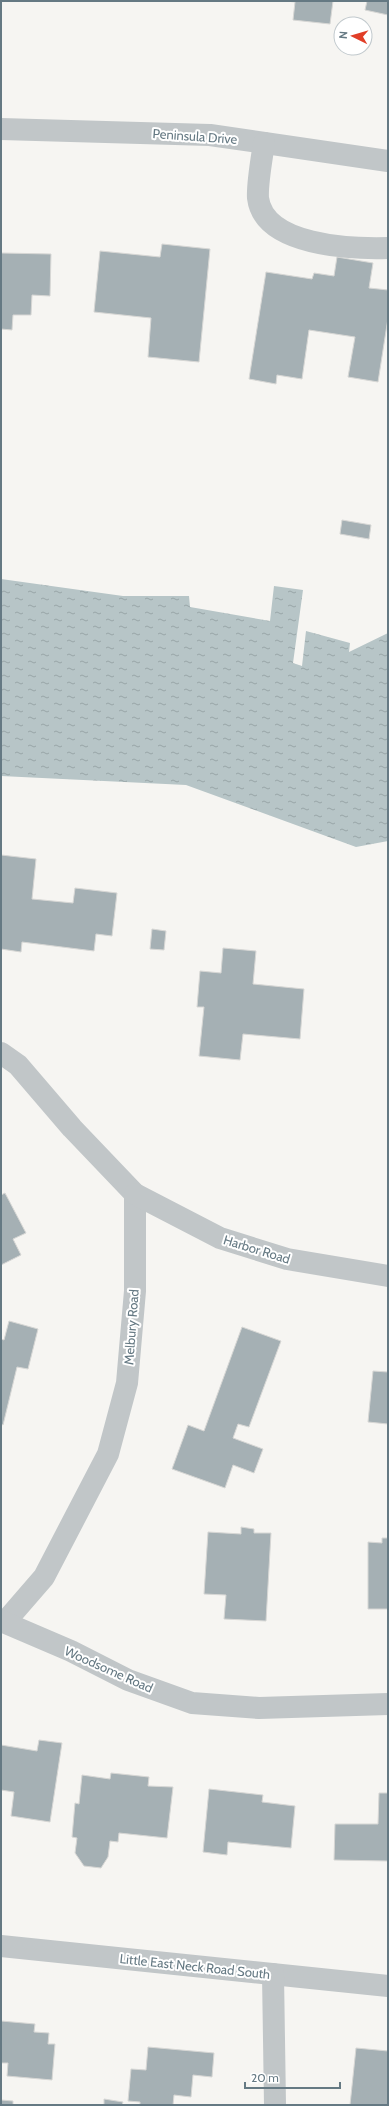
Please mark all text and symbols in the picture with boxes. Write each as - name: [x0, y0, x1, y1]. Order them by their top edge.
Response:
- north arrow: [333, 16, 373, 56]
- text: N: [336, 31, 350, 40]
- street label: Peninsula Drive: [152, 125, 238, 147]
- street label: Harbor Road: [222, 1231, 292, 1267]
- street label: Melbury Road: [120, 1289, 142, 1365]
- street label: Woodsome Road: [62, 1642, 156, 1696]
- street label: Little East Neck Road South: [119, 1950, 271, 1982]
- scale bar: [245, 2064, 340, 2090]
- text: 20 m: [251, 2070, 279, 2085]

